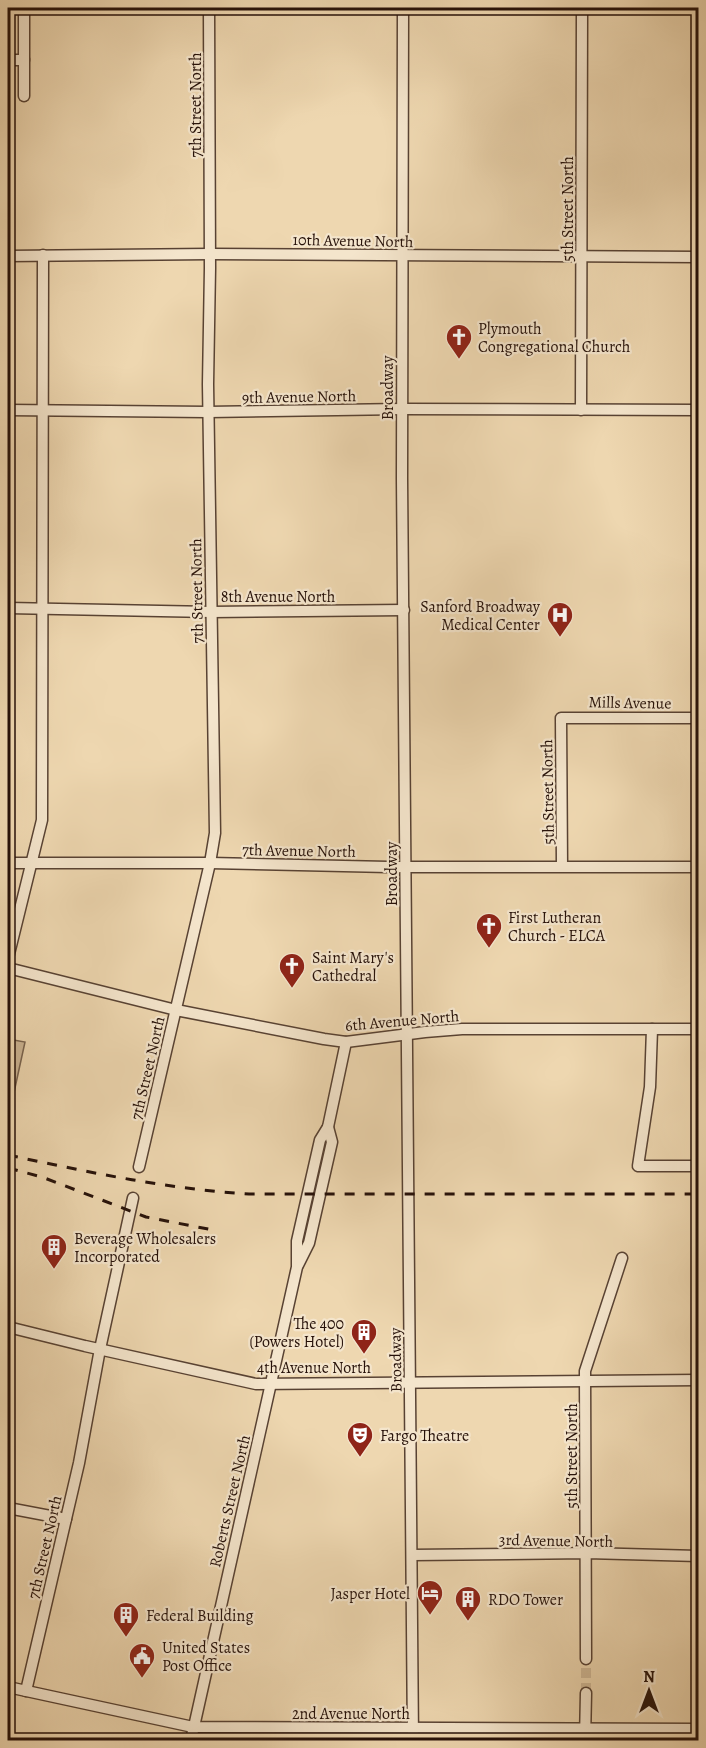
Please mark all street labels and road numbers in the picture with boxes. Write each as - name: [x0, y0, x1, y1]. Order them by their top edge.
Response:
- street label: 7th Street North: [185, 52, 207, 158]
- street label: 5th Street North: [557, 156, 579, 262]
- street label: 10th Avenue North: [292, 229, 414, 253]
- street label: Broadway: [377, 355, 399, 420]
- street label: 9th Avenue North: [242, 385, 357, 409]
- street label: 7th Street North: [185, 538, 209, 644]
- street label: 8th Avenue North: [221, 586, 336, 608]
- street label: Mills Avenue: [588, 691, 672, 715]
- street label: 5th Street North: [536, 739, 560, 845]
- street label: 7th Avenue North: [242, 839, 356, 863]
- street label: Broadway: [381, 841, 403, 906]
- street label: 6th Avenue North: [344, 1005, 460, 1037]
- street label: 7th Street North: [125, 1014, 171, 1122]
- street label: Broadway: [384, 1327, 408, 1393]
- street label: 4th Avenue North: [257, 1357, 372, 1379]
- street label: 5th Street North: [561, 1403, 583, 1509]
- street label: Roberts Street North: [204, 1432, 256, 1570]
- street label: 7th Street North: [22, 1493, 68, 1601]
- street label: 3rd Avenue North: [499, 1529, 614, 1553]
- street label: 2nd Avenue North: [292, 1703, 410, 1725]

